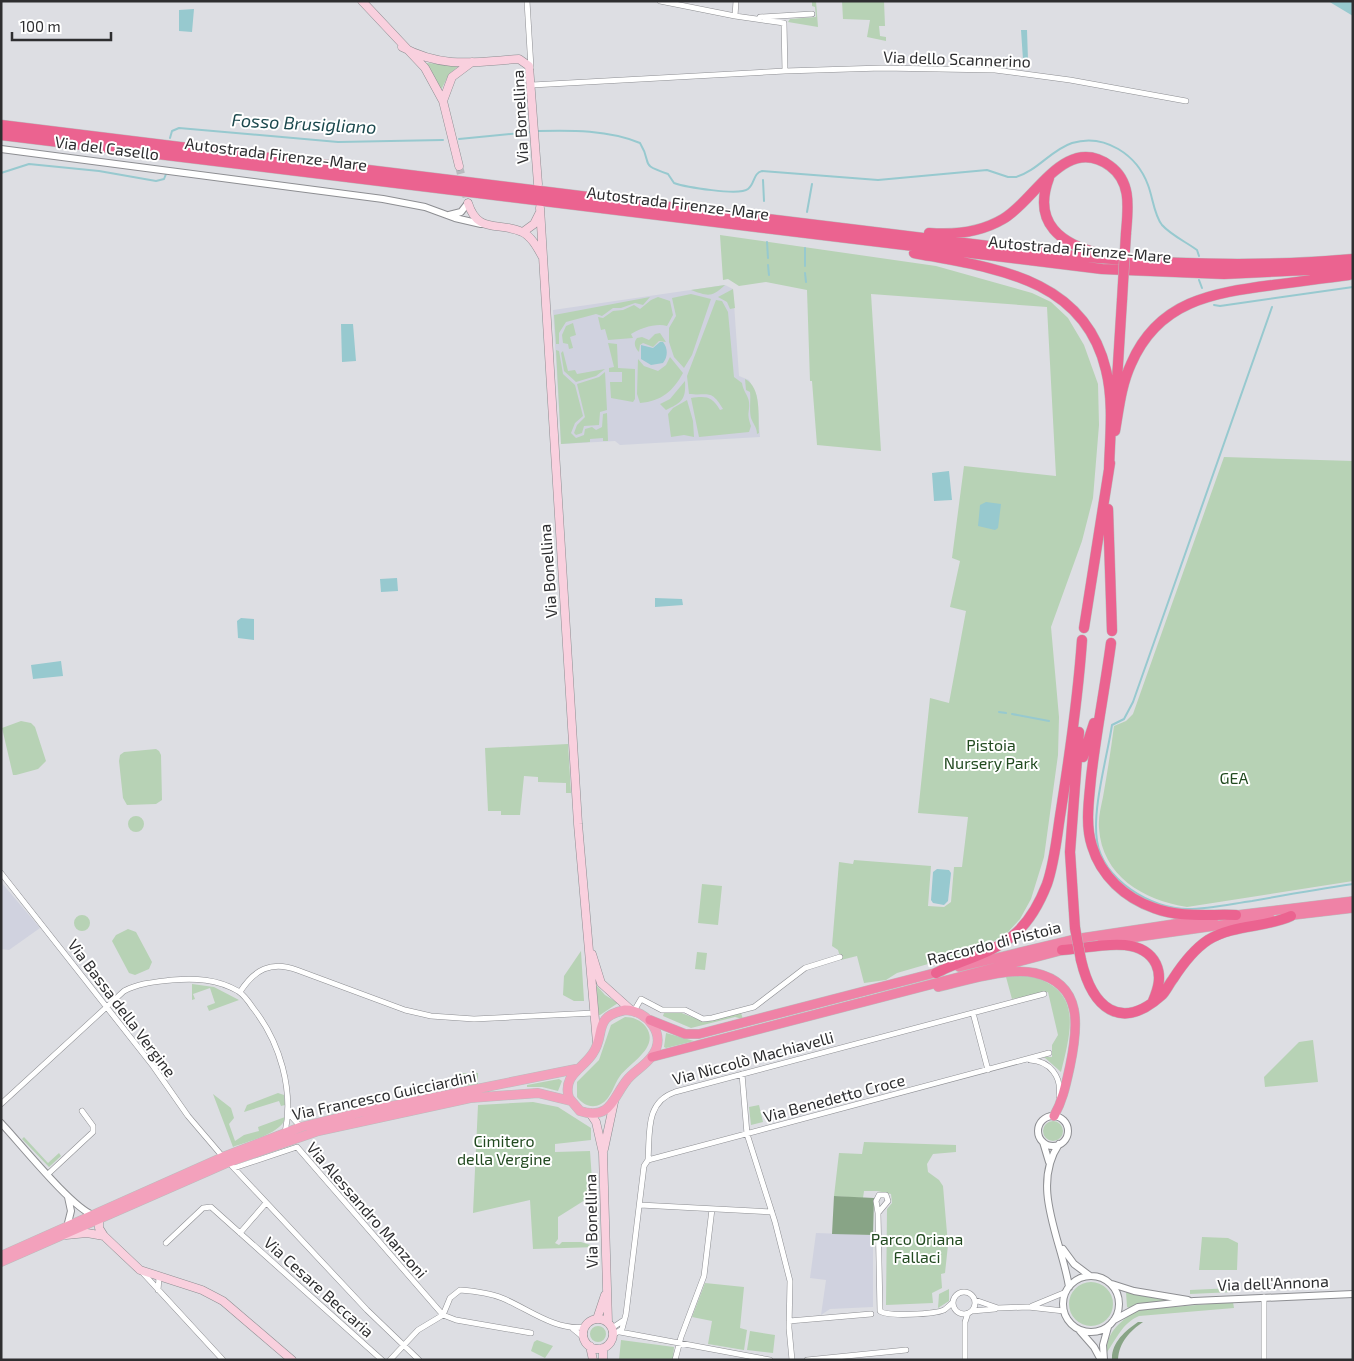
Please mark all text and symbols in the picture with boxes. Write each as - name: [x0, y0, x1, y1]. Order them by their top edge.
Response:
- scale bar: [12, 10, 111, 42]
- text: 100 m: [20, 17, 61, 35]
- street label: Via dello Scannerino: [883, 46, 1031, 71]
- street label: Via Bonellina: [508, 69, 531, 165]
- water label: Fosso Brusigliano: [231, 108, 377, 138]
- street label: Via del Casello: [54, 132, 160, 163]
- street label: Autostrada Firenze-Mare: [184, 133, 368, 174]
- street label: Autostrada Firenze-Mare: [586, 182, 770, 223]
- street label: Autostrada Firenze-Mare: [988, 231, 1172, 266]
- street label: Via Bonellina: [535, 523, 560, 619]
- park label: Pistoia Nursery Park: [944, 735, 1038, 772]
- park label: GEA: [1220, 768, 1249, 787]
- street label: Raccordo di Pistoia: [925, 917, 1063, 968]
- street label: Via Bassa della Vergine: [64, 935, 180, 1080]
- street label: Via Niccolò Machiavelli: [670, 1027, 836, 1088]
- street label: Via Francesco Guicciardini: [290, 1066, 478, 1123]
- street label: Via Benedetto Croce: [761, 1069, 907, 1126]
- park label: Cimitero della Vergine: [457, 1131, 551, 1168]
- street label: Via Alessandro Manzoni: [303, 1138, 432, 1282]
- street label: Via Bonellina: [580, 1174, 601, 1268]
- park label: Parco Oriana Fallaci: [871, 1229, 963, 1266]
- street label: Via Cesare Beccaria: [261, 1232, 378, 1341]
- street label: Via dell'Annona: [1217, 1271, 1329, 1294]

